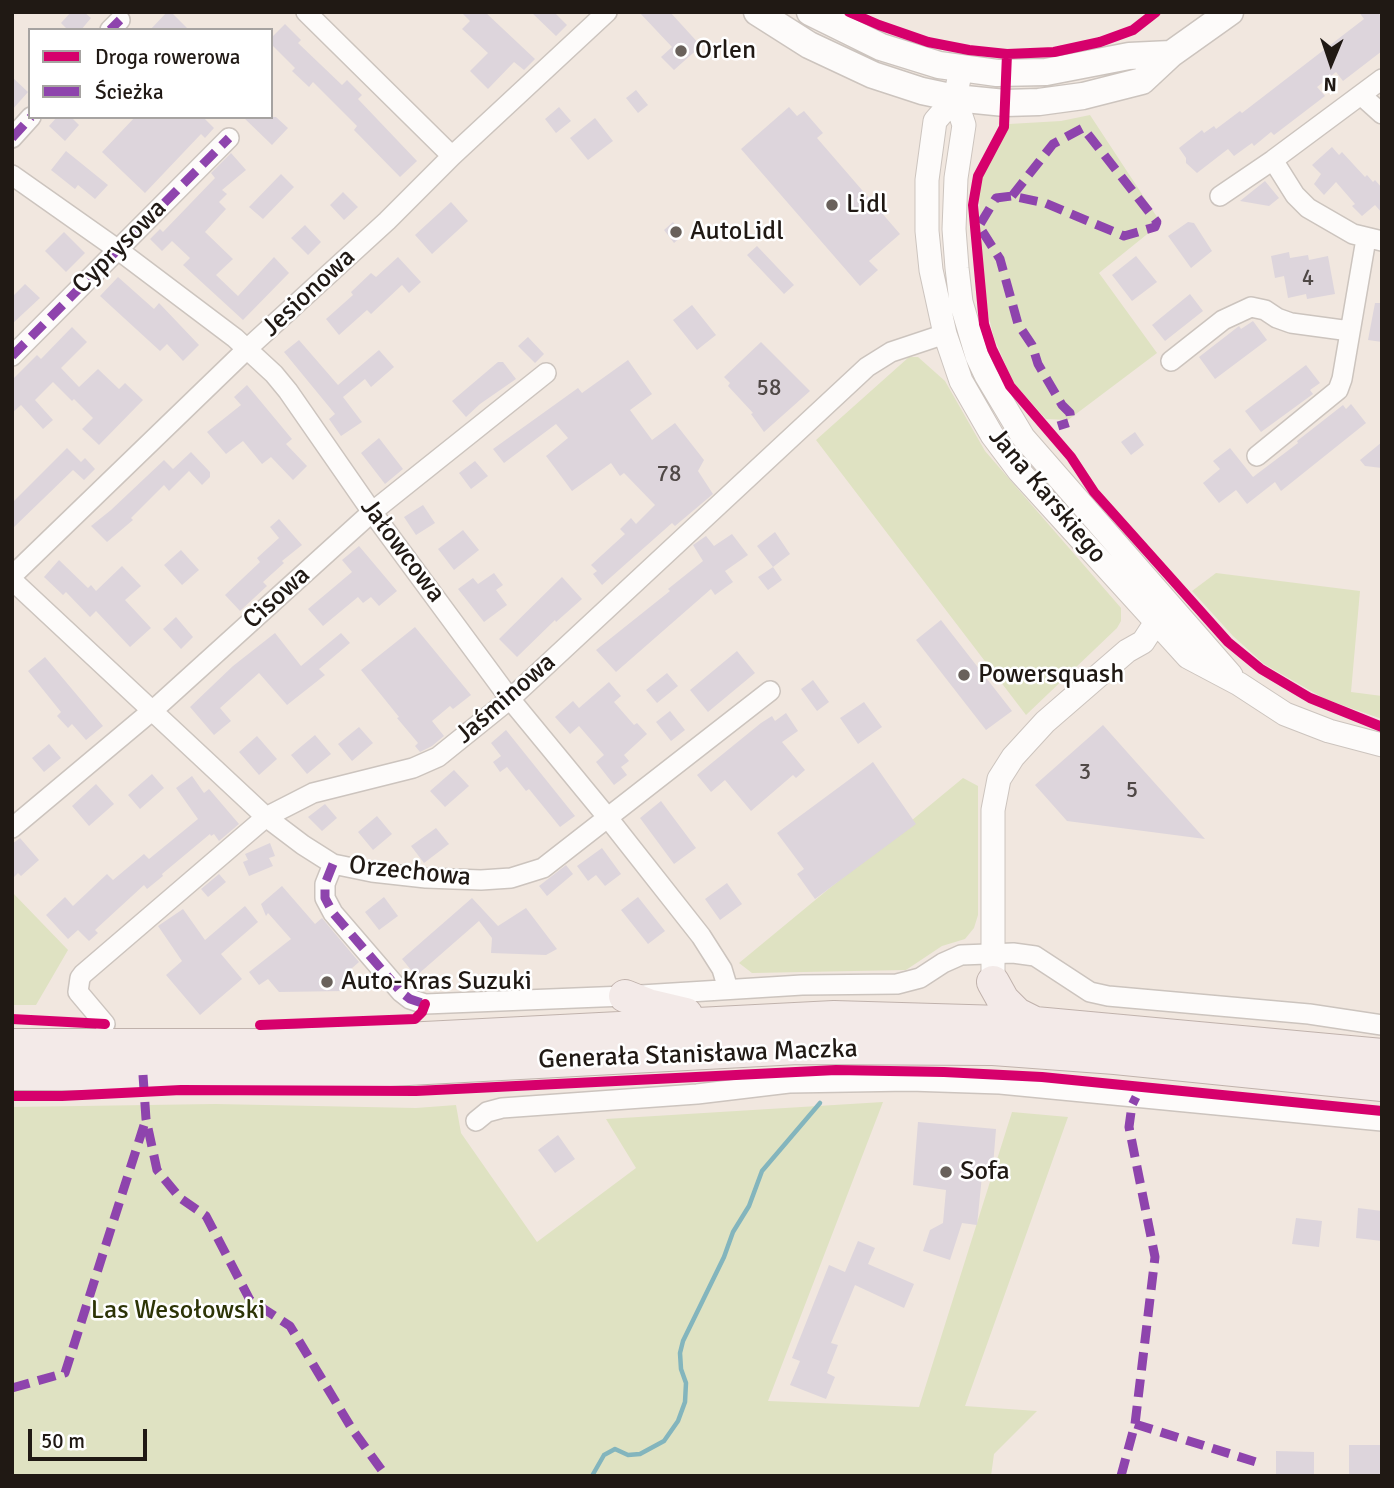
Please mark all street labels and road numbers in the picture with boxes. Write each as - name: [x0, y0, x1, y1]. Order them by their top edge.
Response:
- street label: Cyprysowa: [66, 193, 174, 301]
- street label: Jesionowa: [256, 242, 362, 344]
- street label: Jana Karskiego: [981, 422, 1113, 570]
- street label: Jałowcowa: [353, 493, 451, 609]
- street label: Cisowa: [237, 560, 317, 636]
- street label: Jaśminowa: [450, 647, 562, 751]
- street label: Orzechowa: [347, 850, 473, 894]
- street label: Generała Stanisława Maczka: [538, 1034, 858, 1076]

